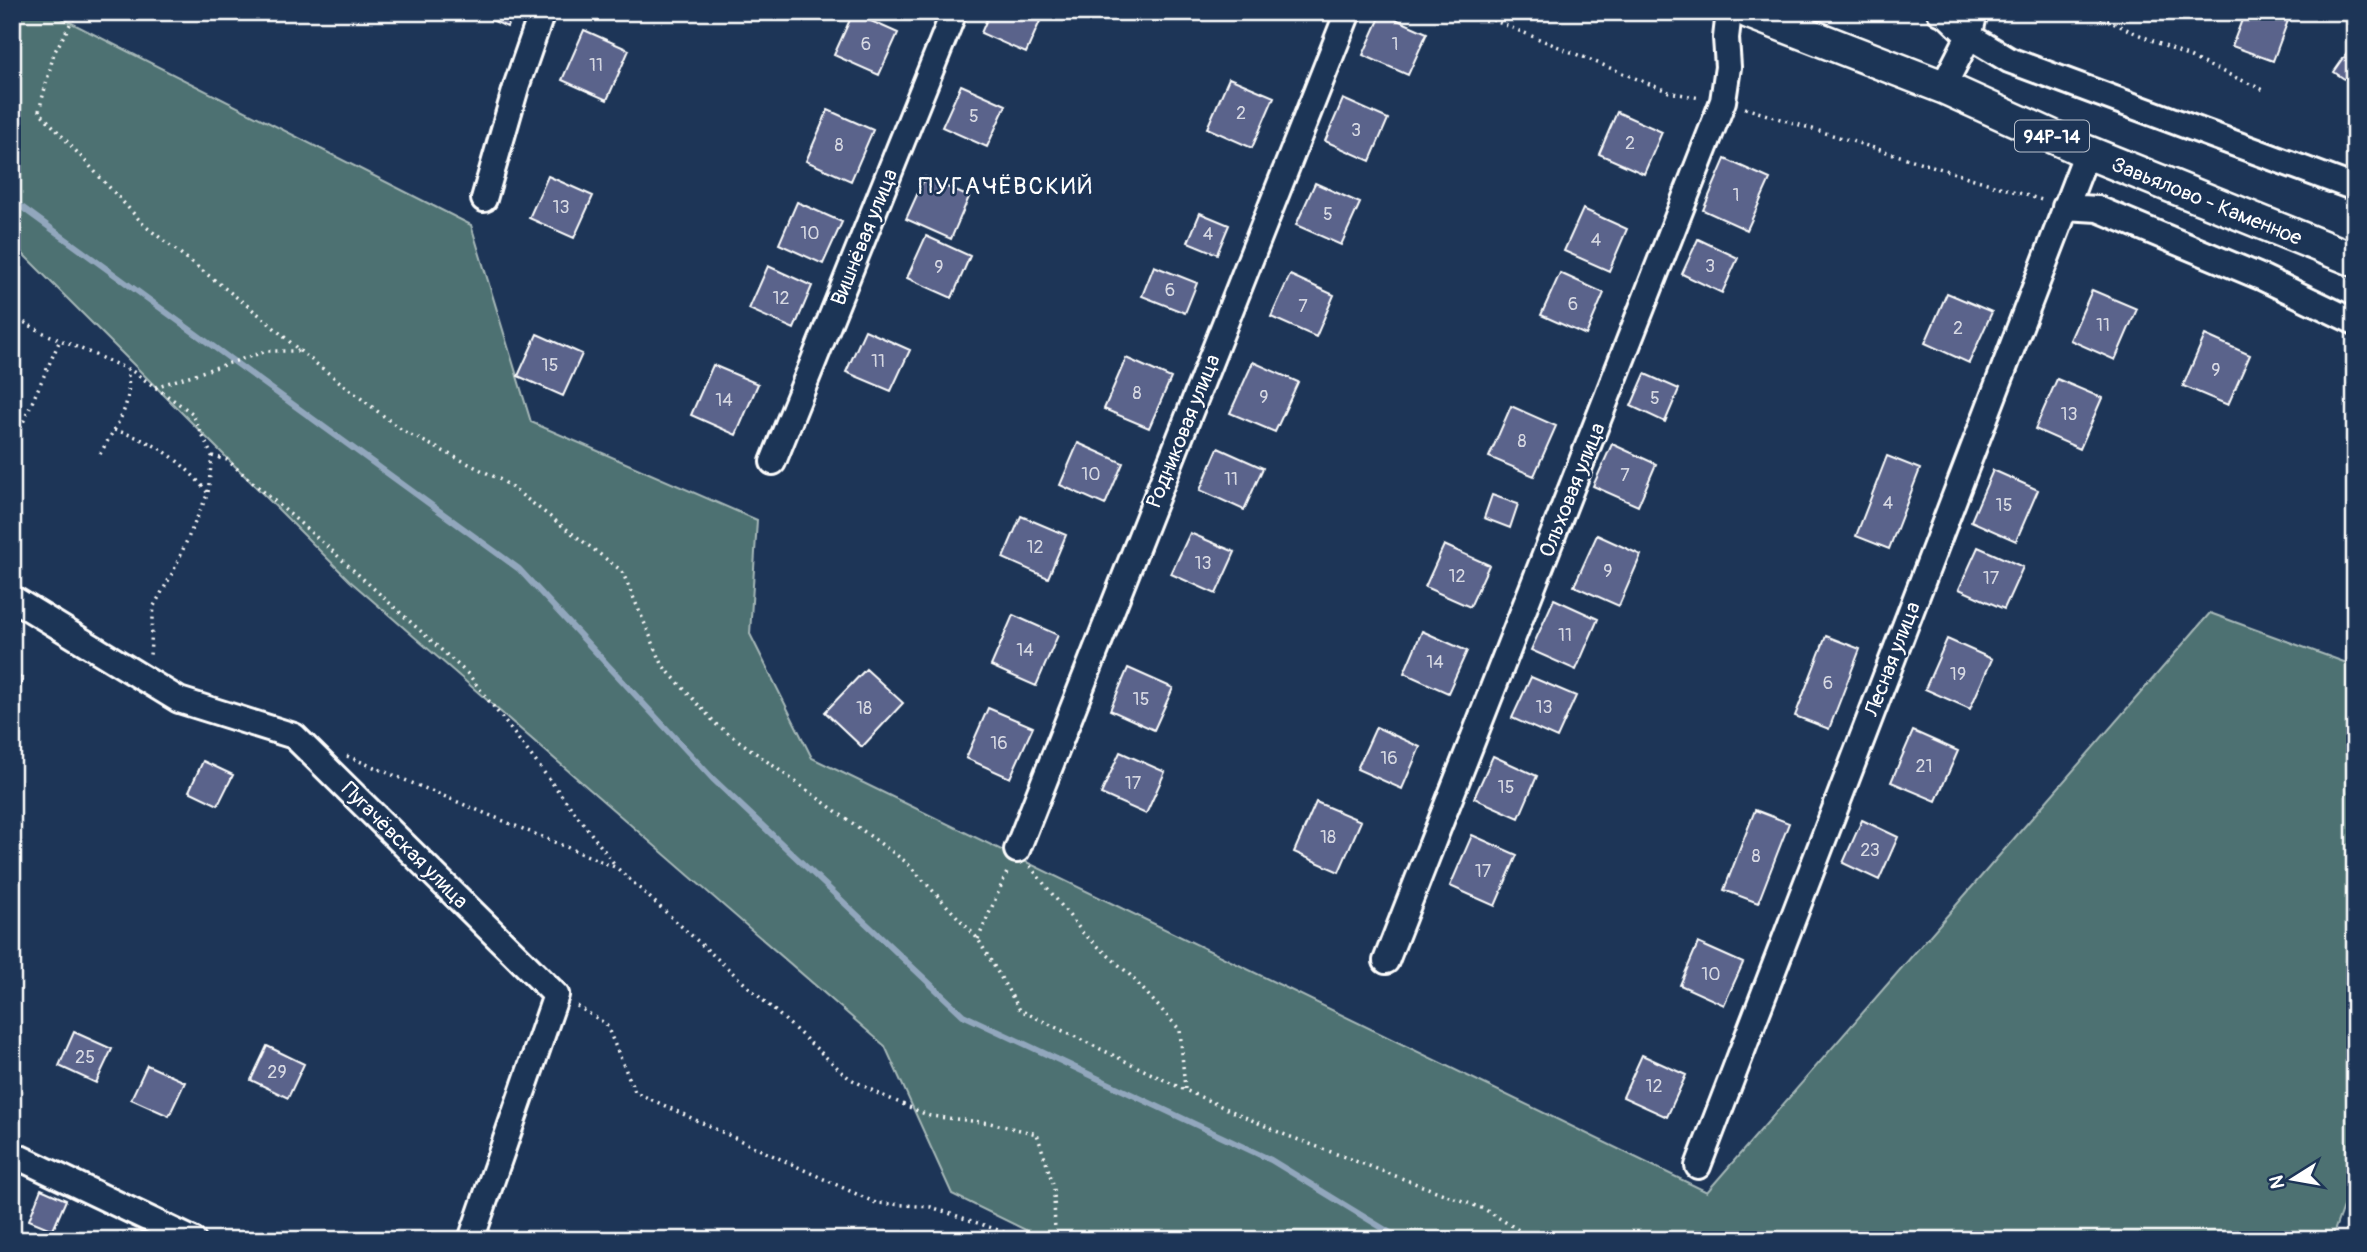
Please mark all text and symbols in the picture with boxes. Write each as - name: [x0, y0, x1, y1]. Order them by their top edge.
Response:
- house number: 6: [861, 33, 871, 56]
- house number: 1: [1391, 33, 1399, 56]
- house number: 11: [589, 54, 603, 77]
- house number: 2: [1236, 102, 1246, 125]
- house number: 5: [969, 105, 979, 128]
- house number: 3: [1351, 119, 1361, 142]
- road number: 94Р-14: [2015, 120, 2089, 152]
- house number: 2: [1625, 132, 1635, 155]
- house number: 8: [834, 134, 844, 157]
- street label: Завьялово - Каменное: [2108, 151, 2307, 252]
- street label: Вишнёвая улица: [825, 165, 904, 309]
- district label: ПУГАЧЁВСКИЙ: [918, 172, 1094, 201]
- house number: 1: [1732, 184, 1740, 207]
- house number: 13: [552, 196, 570, 219]
- house number: 5: [1323, 203, 1333, 226]
- house number: 10: [800, 222, 820, 245]
- house number: 4: [1203, 223, 1214, 246]
- house number: 4: [1591, 229, 1602, 252]
- house number: 3: [1705, 255, 1715, 278]
- house number: 9: [934, 256, 944, 279]
- house number: 6: [1165, 279, 1175, 302]
- house number: 12: [772, 287, 790, 310]
- house number: 6: [1568, 293, 1578, 316]
- house number: 7: [1298, 295, 1308, 318]
- house number: 11: [2096, 314, 2110, 337]
- house number: 2: [1953, 317, 1963, 340]
- house number: 11: [871, 350, 885, 373]
- street label: Родниковая улица: [1140, 351, 1227, 512]
- house number: 15: [542, 354, 558, 377]
- house number: 9: [2211, 359, 2221, 382]
- house number: 8: [1132, 382, 1142, 405]
- house number: 9: [1259, 386, 1269, 409]
- house number: 5: [1650, 387, 1660, 410]
- house number: 14: [715, 389, 733, 412]
- house number: 13: [2060, 403, 2078, 426]
- street label: Ольховая улица: [1533, 419, 1612, 561]
- house number: 8: [1517, 430, 1527, 453]
- house number: 10: [1081, 463, 1101, 486]
- house number: 7: [1620, 464, 1630, 487]
- house number: 11: [1224, 468, 1238, 491]
- house number: 4: [1883, 492, 1894, 515]
- house number: 15: [1996, 494, 2012, 517]
- house number: 12: [1026, 536, 1044, 559]
- house number: 13: [1194, 552, 1212, 575]
- house number: 9: [1603, 560, 1613, 583]
- house number: 12: [1448, 565, 1466, 588]
- house number: 17: [1983, 567, 2000, 590]
- street label: Лесная улица: [1858, 598, 1927, 721]
- house number: 11: [1558, 624, 1572, 647]
- house number: 14: [1016, 639, 1034, 662]
- house number: 14: [1426, 651, 1444, 674]
- house number: 19: [1950, 663, 1966, 686]
- house number: 6: [1823, 672, 1833, 695]
- house number: 15: [1133, 688, 1149, 711]
- house number: 13: [1535, 696, 1553, 719]
- house number: 18: [856, 697, 872, 720]
- house number: 16: [990, 732, 1008, 755]
- house number: 16: [1380, 747, 1398, 770]
- house number: 21: [1915, 755, 1933, 778]
- house number: 17: [1125, 772, 1142, 795]
- street label: Пугачёвская улица: [335, 776, 474, 915]
- house number: 15: [1498, 776, 1514, 799]
- house number: 18: [1320, 826, 1336, 849]
- house number: 23: [1860, 839, 1880, 862]
- house number: 8: [1751, 845, 1761, 868]
- house number: 17: [1475, 860, 1492, 883]
- house number: 10: [1701, 963, 1721, 986]
- house number: 25: [75, 1046, 95, 1069]
- house number: 29: [267, 1061, 287, 1084]
- house number: 12: [1645, 1075, 1663, 1098]
- north arrow: [2258, 1144, 2328, 1214]
- text: N: [2264, 1173, 2290, 1191]

